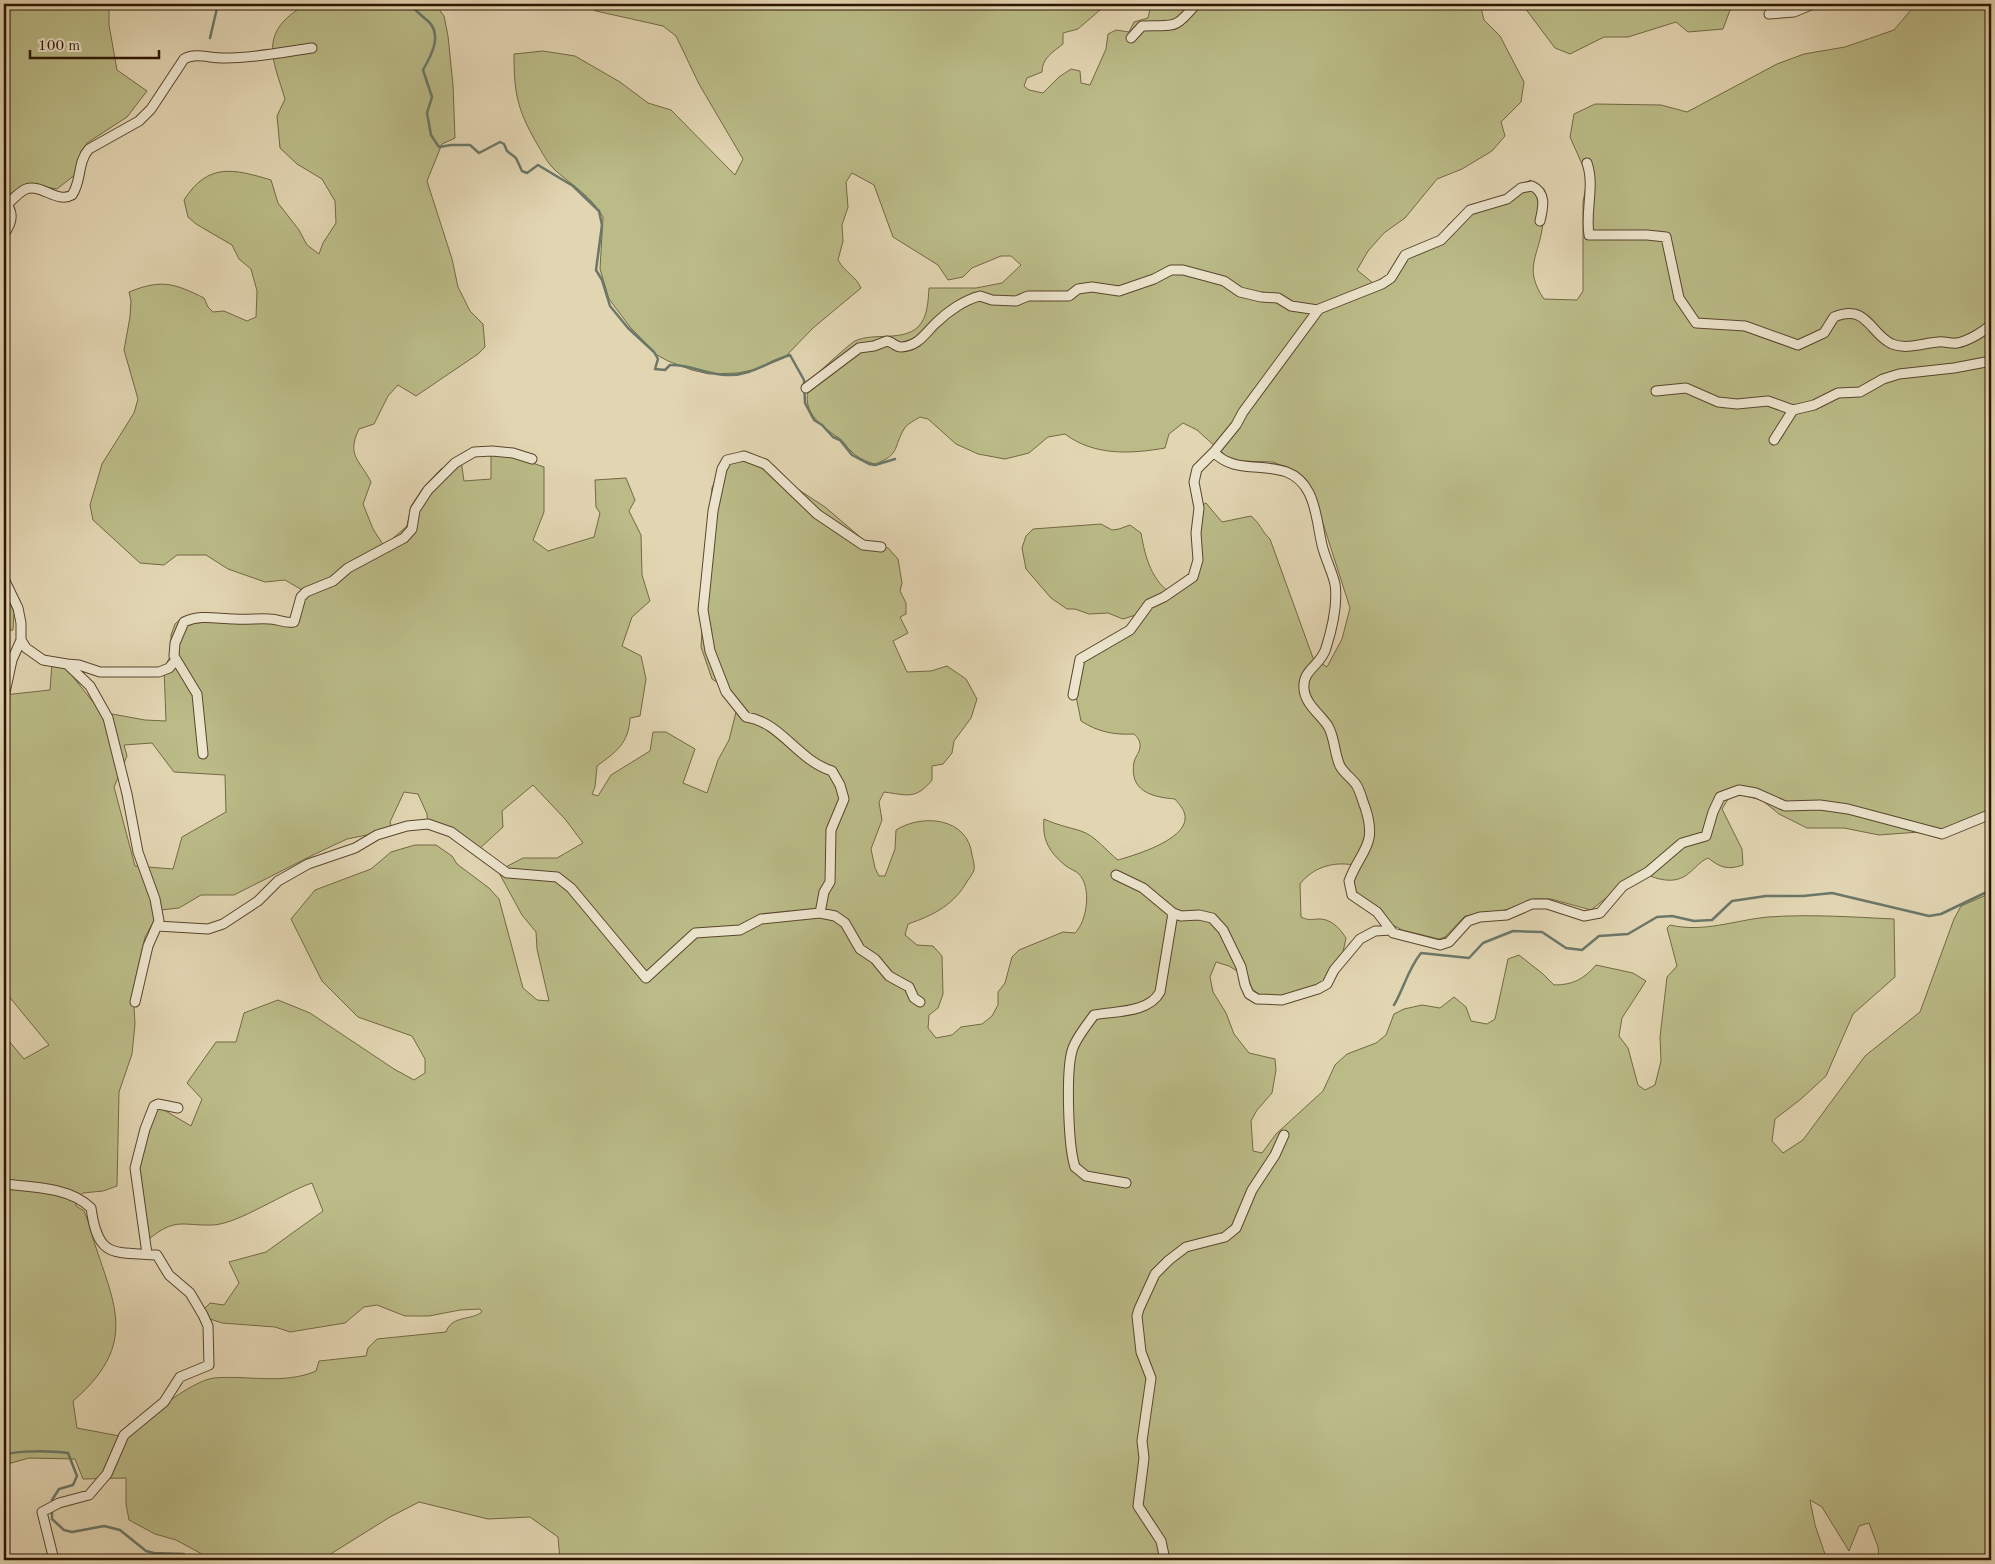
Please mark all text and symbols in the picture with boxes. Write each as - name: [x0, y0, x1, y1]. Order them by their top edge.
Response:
- scale bar: [30, 28, 159, 60]
- text: 100 m: [38, 39, 80, 54]

